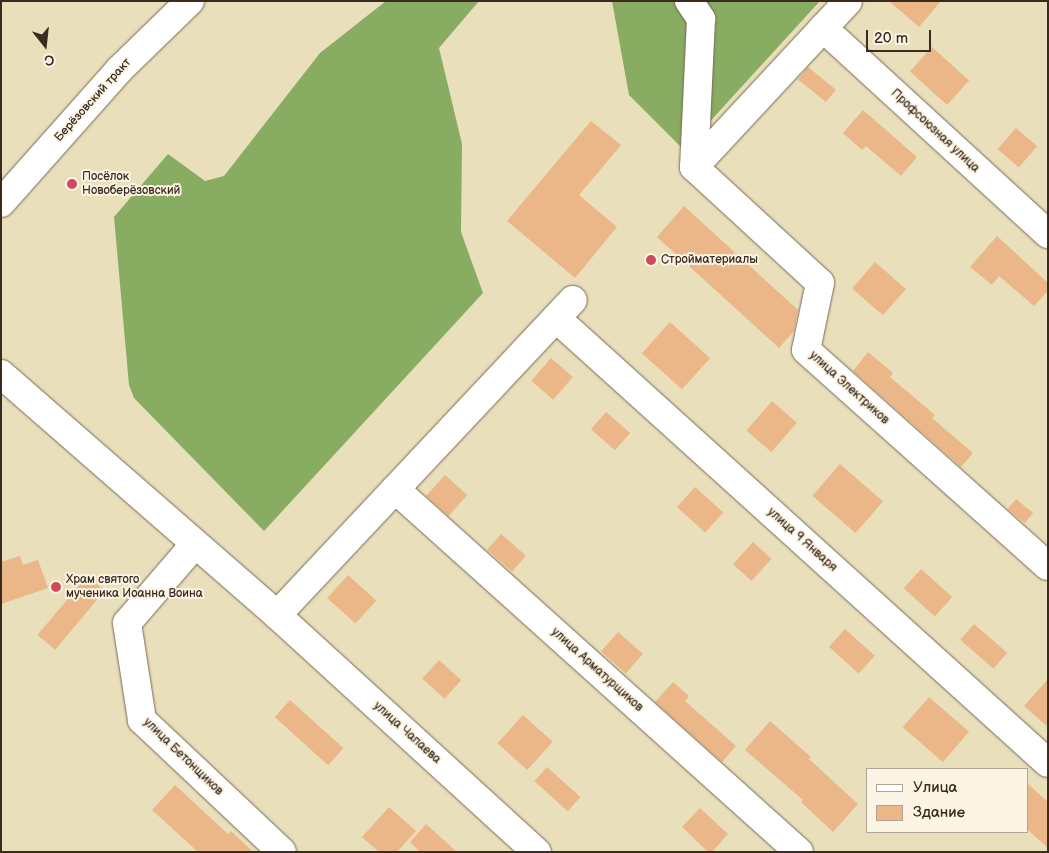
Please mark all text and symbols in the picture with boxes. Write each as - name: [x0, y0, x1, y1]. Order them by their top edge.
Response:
- north arrow: [20, 20, 70, 70]
- scale bar: [869, 20, 934, 52]
- text: 20 m: [874, 29, 908, 48]
- text: С: [42, 50, 56, 69]
- street label: Берёзовский тракт: [52, 55, 134, 145]
- street label: Профсоюзная улица: [888, 86, 982, 176]
- place label: Посёлок Новоберёзовский: [82, 170, 180, 198]
- marker: Посёлок Новоберёзовский: [66, 178, 78, 190]
- place label: Стройматериалы: [661, 253, 758, 267]
- marker: Стройматериалы: [645, 254, 657, 266]
- street label: улица Электриков: [806, 348, 892, 428]
- street label: улица 9 Января: [764, 505, 840, 575]
- place label: Храм святого мученика Иоанна Воина: [66, 573, 203, 601]
- marker: Храм святого мученика Иоанна Воина: [50, 581, 62, 593]
- street label: улица Арматурщиков: [548, 625, 646, 715]
- street label: улица Чапаева: [370, 699, 444, 767]
- street label: улица Бетонщиков: [140, 715, 226, 799]
- legend: [866, 768, 1029, 833]
- text: Улица: [913, 778, 957, 797]
- text: Здание: [913, 803, 965, 822]

